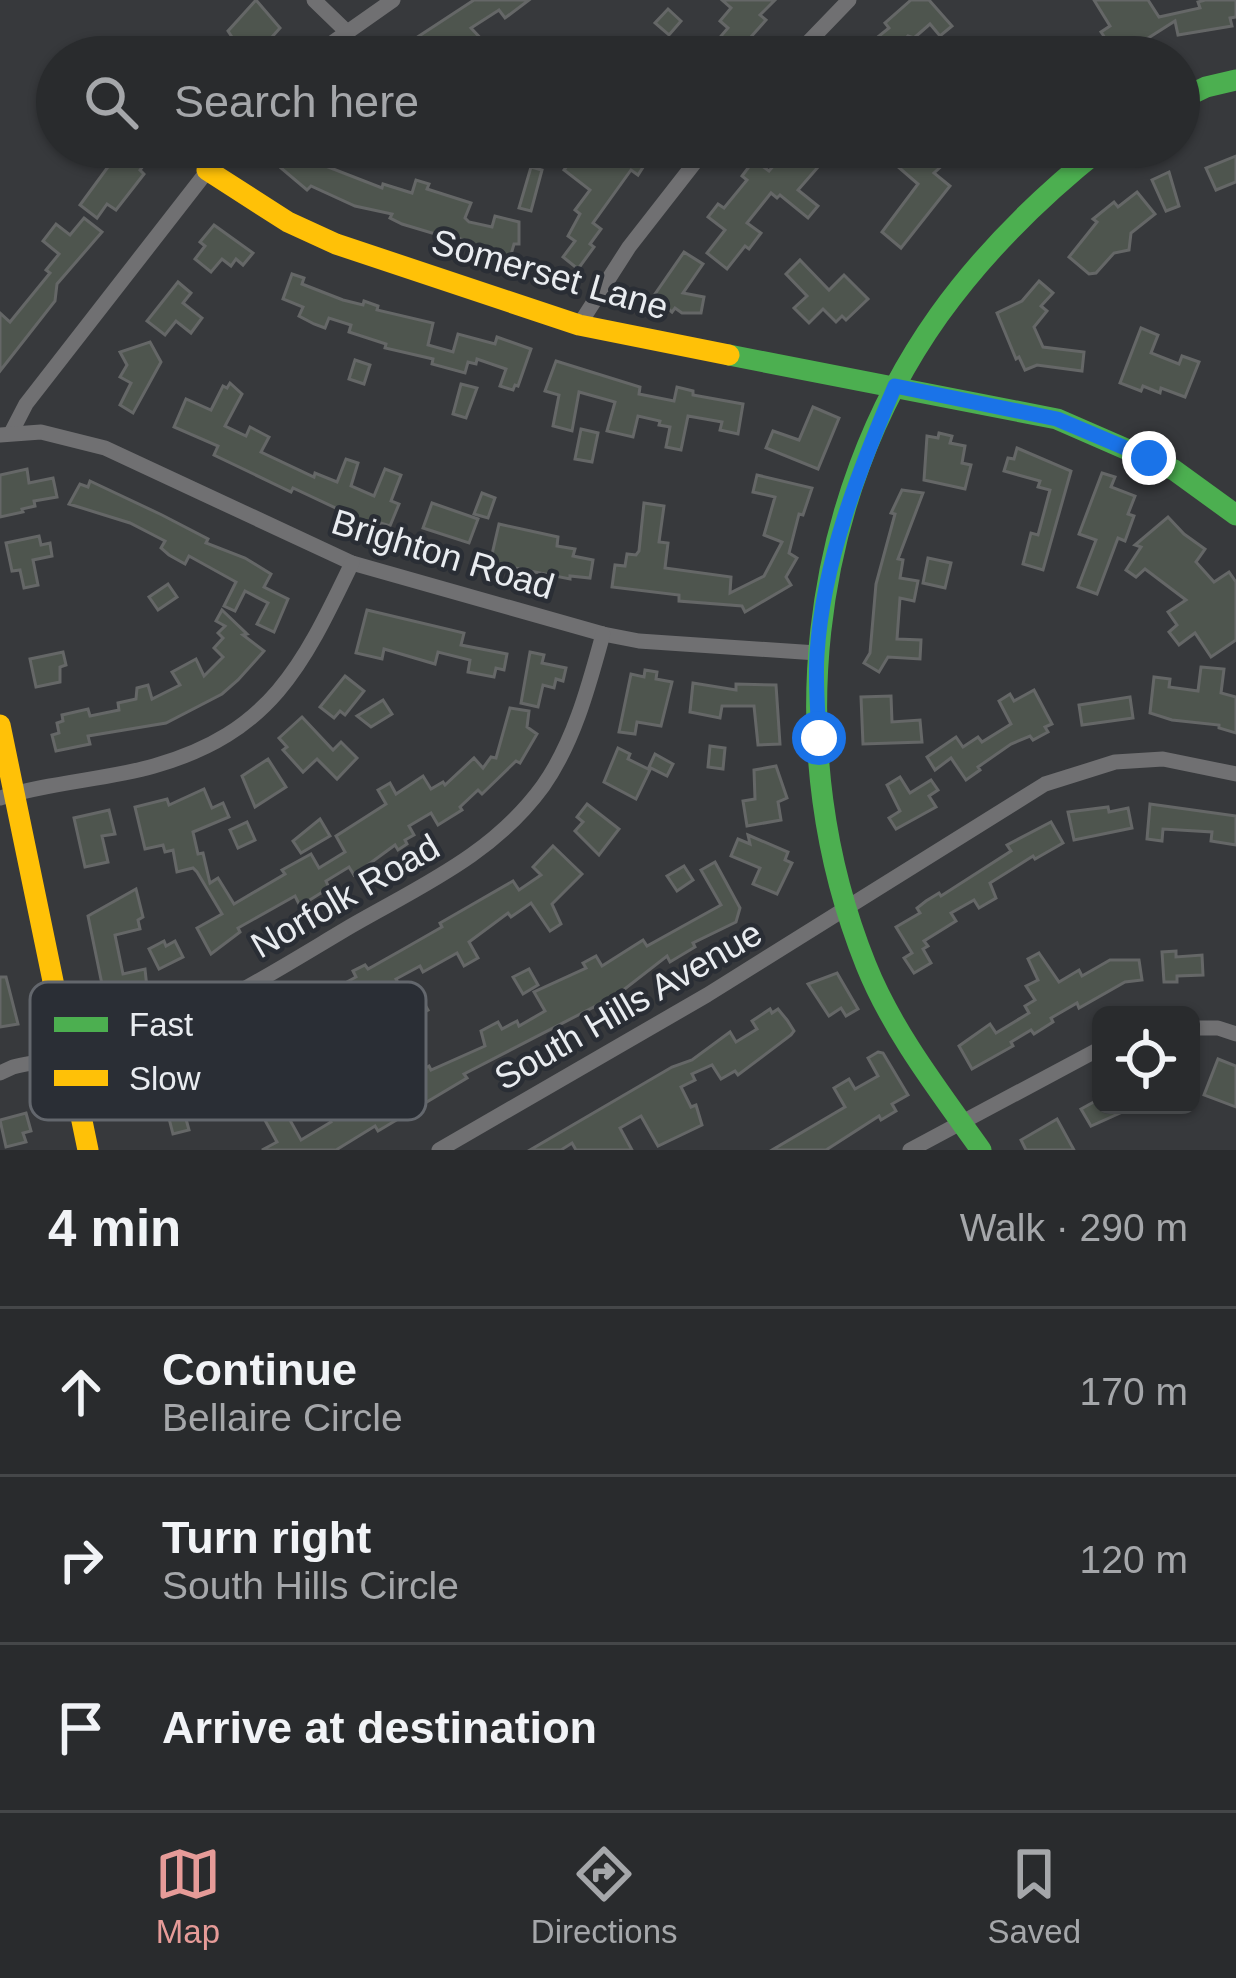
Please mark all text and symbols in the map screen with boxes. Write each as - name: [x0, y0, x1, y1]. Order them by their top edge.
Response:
- search box: [36, 36, 1200, 168]
- icon: search: [78, 69, 144, 135]
- text: Search here: [174, 76, 419, 127]
- street label: Somerset Lane: [427, 221, 673, 327]
- route end: [1122, 431, 1176, 485]
- street label: Brighton Road: [327, 501, 559, 607]
- route start: [792, 711, 846, 765]
- street label: Norfolk Road: [244, 826, 446, 966]
- street label: South Hills Avenue: [487, 912, 769, 1098]
- legend: [30, 982, 426, 1120]
- text: Fast: [129, 1006, 193, 1043]
- map controls: [1092, 1006, 1200, 1114]
- button: locate: [1092, 1006, 1200, 1114]
- text: Slow: [129, 1060, 201, 1097]
- text: 4 min: [48, 1200, 181, 1257]
- text: Walk · 290 m: [960, 1206, 1188, 1249]
- text: Continue: [162, 1344, 357, 1395]
- icon: ahead: [48, 1359, 114, 1425]
- text: 170 m: [1080, 1370, 1188, 1413]
- text: Bellaire Circle: [162, 1396, 403, 1439]
- text: Turn right: [162, 1512, 371, 1563]
- icon: right: [48, 1527, 114, 1593]
- text: 120 m: [1080, 1538, 1188, 1581]
- text: South Hills Circle: [162, 1564, 459, 1607]
- icon: arrive: [48, 1695, 114, 1761]
- text: Arrive at destination: [162, 1702, 597, 1753]
- tab: Map: [155, 1841, 221, 1951]
- tab: Directions: [531, 1841, 678, 1951]
- tab: Saved: [987, 1841, 1081, 1951]

